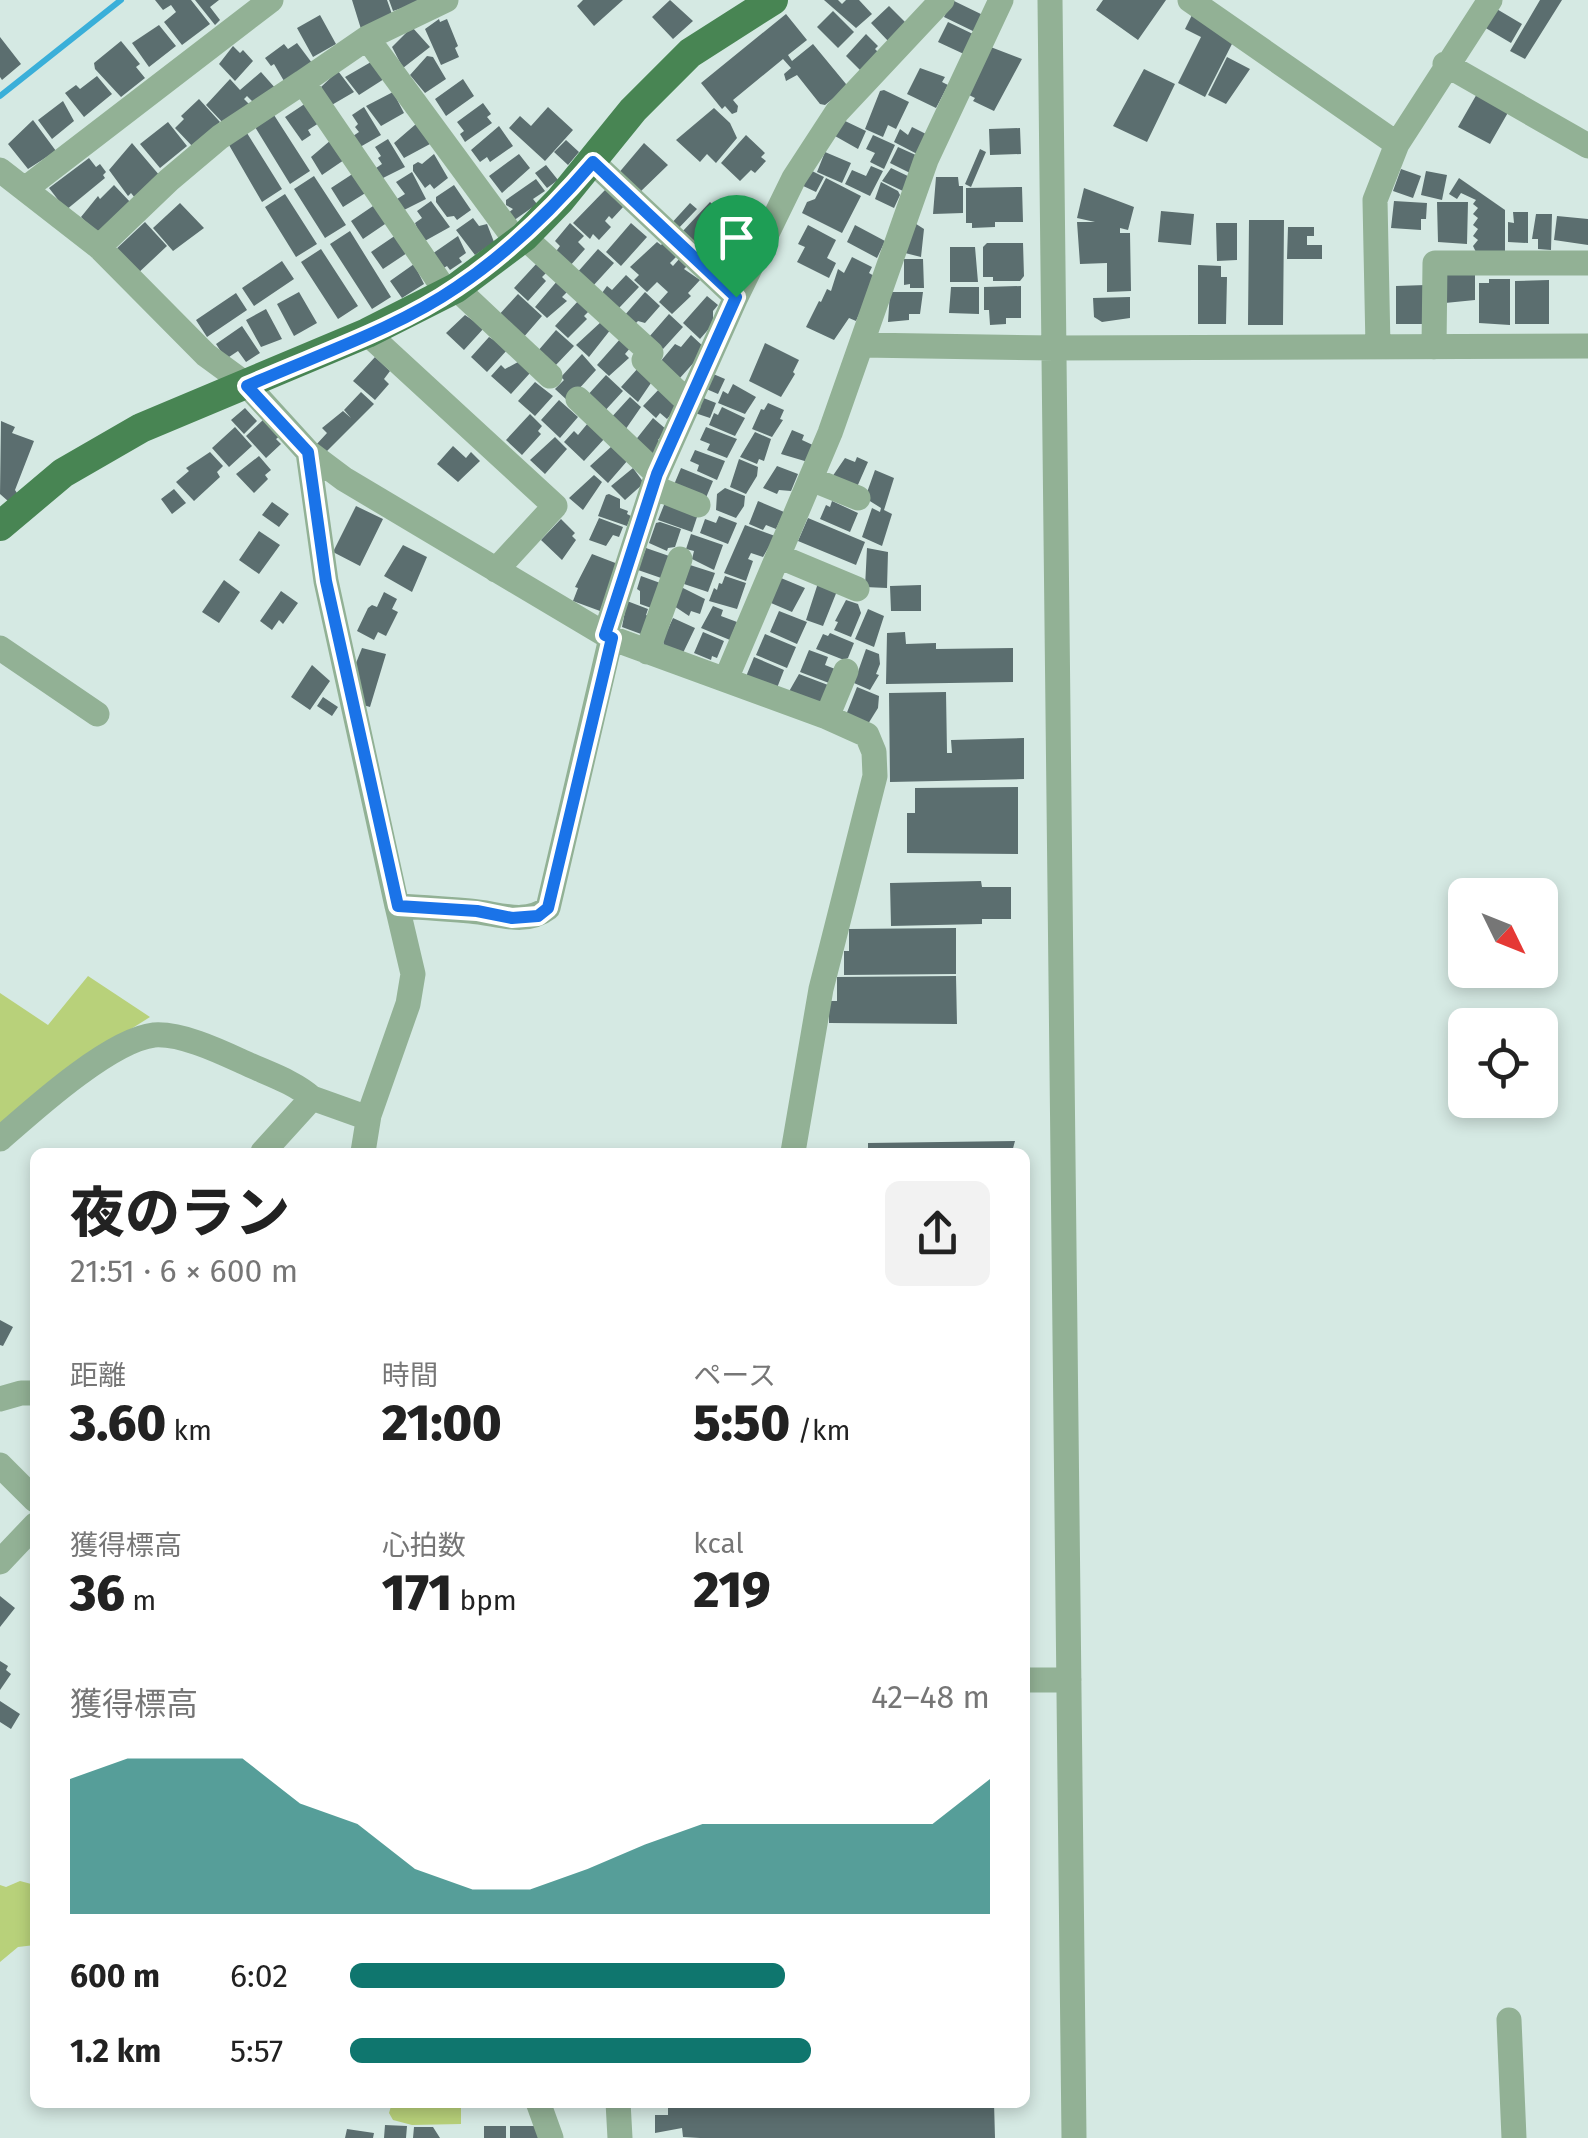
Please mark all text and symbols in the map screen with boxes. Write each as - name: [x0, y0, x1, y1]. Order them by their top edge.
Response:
- pin: [694, 195, 779, 298]
- icon: arrive: [709, 210, 764, 265]
- north arrow: [1448, 878, 1558, 988]
- map controls: [1448, 878, 1558, 1118]
- button: locate: [1448, 1008, 1558, 1118]
- text: 夜のラン: [70, 1181, 290, 1247]
- button: share: [885, 1181, 990, 1286]
- text: 21:51 · 6 × 600 m: [70, 1252, 298, 1290]
- text: 距離: [70, 1359, 126, 1392]
- text: 時間: [382, 1359, 438, 1392]
- text: ペース: [693, 1359, 776, 1392]
- text: 3.60: [70, 1393, 166, 1453]
- text: 21:00: [382, 1393, 502, 1453]
- text: 5:50: [693, 1393, 790, 1453]
- text: km: [166, 1414, 212, 1447]
- text: /km: [790, 1414, 850, 1447]
- text: kcal: [693, 1527, 744, 1560]
- text: 獲得標高: [70, 1529, 182, 1562]
- text: 心拍数: [382, 1529, 466, 1562]
- text: 219: [693, 1560, 771, 1620]
- text: 36: [70, 1563, 125, 1623]
- text: 171: [382, 1563, 452, 1623]
- text: m: [125, 1584, 156, 1617]
- text: bpm: [452, 1584, 517, 1617]
- text: 42–48 m: [871, 1678, 990, 1716]
- text: 獲得標高: [70, 1685, 198, 1723]
- text: 600 m: [70, 1957, 160, 1995]
- text: 6:02: [230, 1957, 288, 1995]
- text: 1.2 km: [70, 2032, 161, 2070]
- text: 5:57: [230, 2032, 283, 2070]

